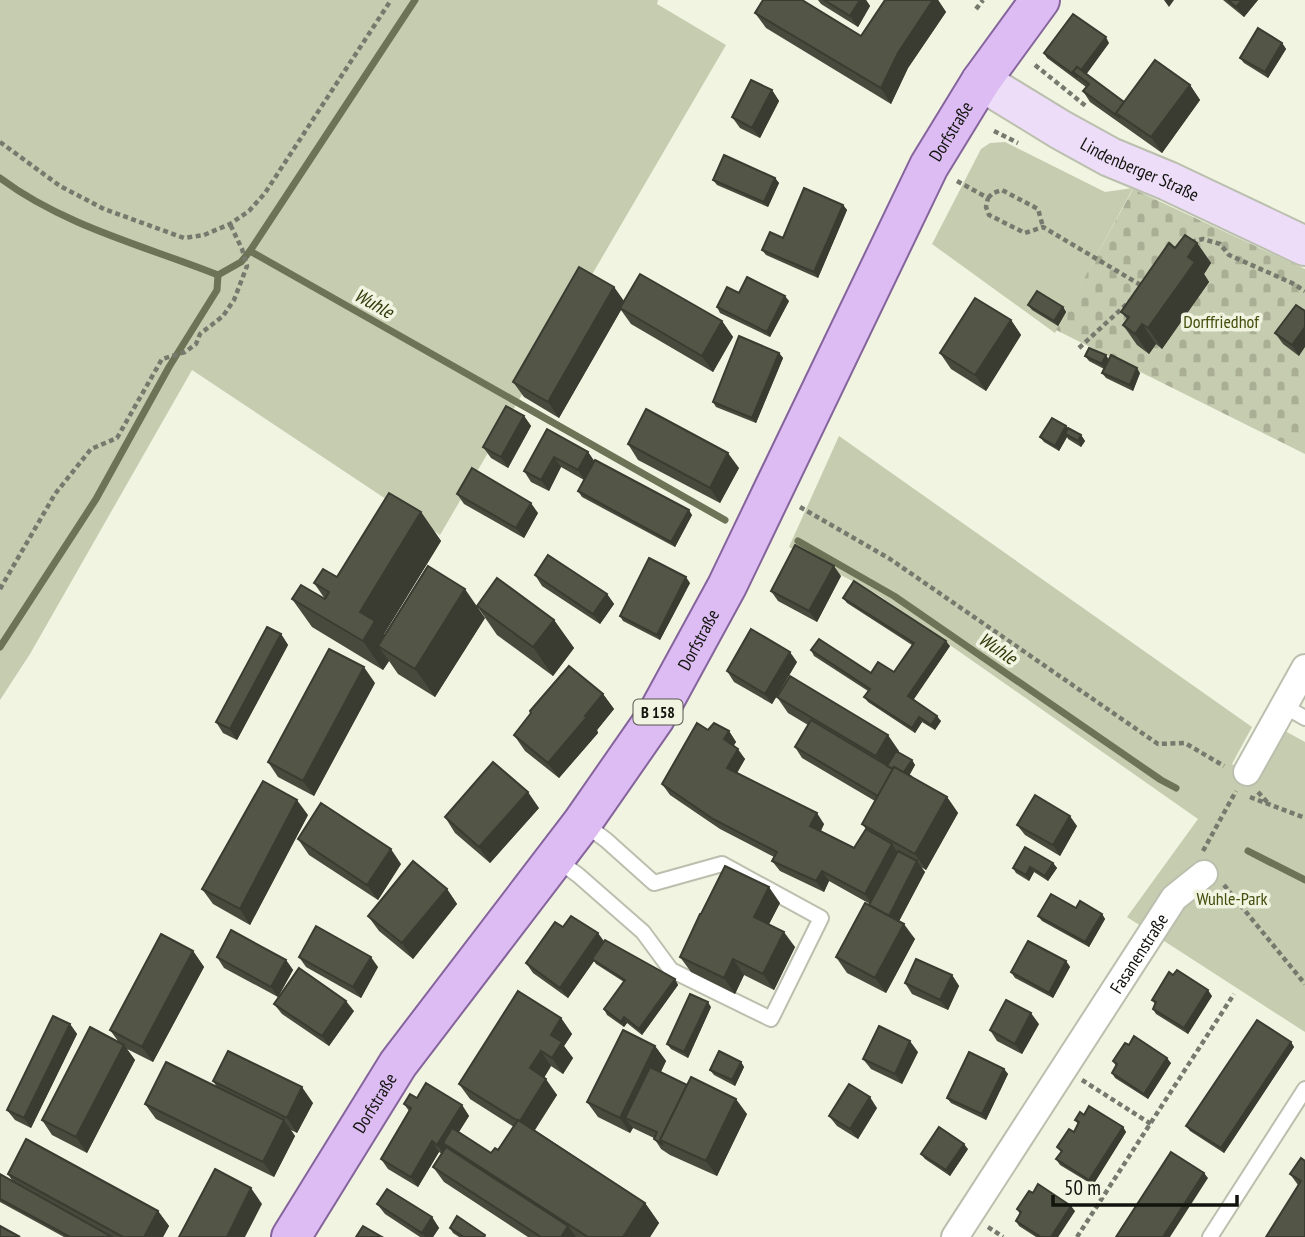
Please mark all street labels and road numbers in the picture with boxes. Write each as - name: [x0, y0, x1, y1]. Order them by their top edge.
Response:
- street label: Dorfstraße: [923, 97, 978, 165]
- street label: Lindenberger Straße: [1077, 132, 1203, 206]
- street label: Dorfstraße: [672, 605, 724, 674]
- road number: B 158: [634, 699, 682, 724]
- street label: Fasanenstraße: [1104, 909, 1173, 997]
- street label: Dorfstraße: [347, 1068, 401, 1137]

